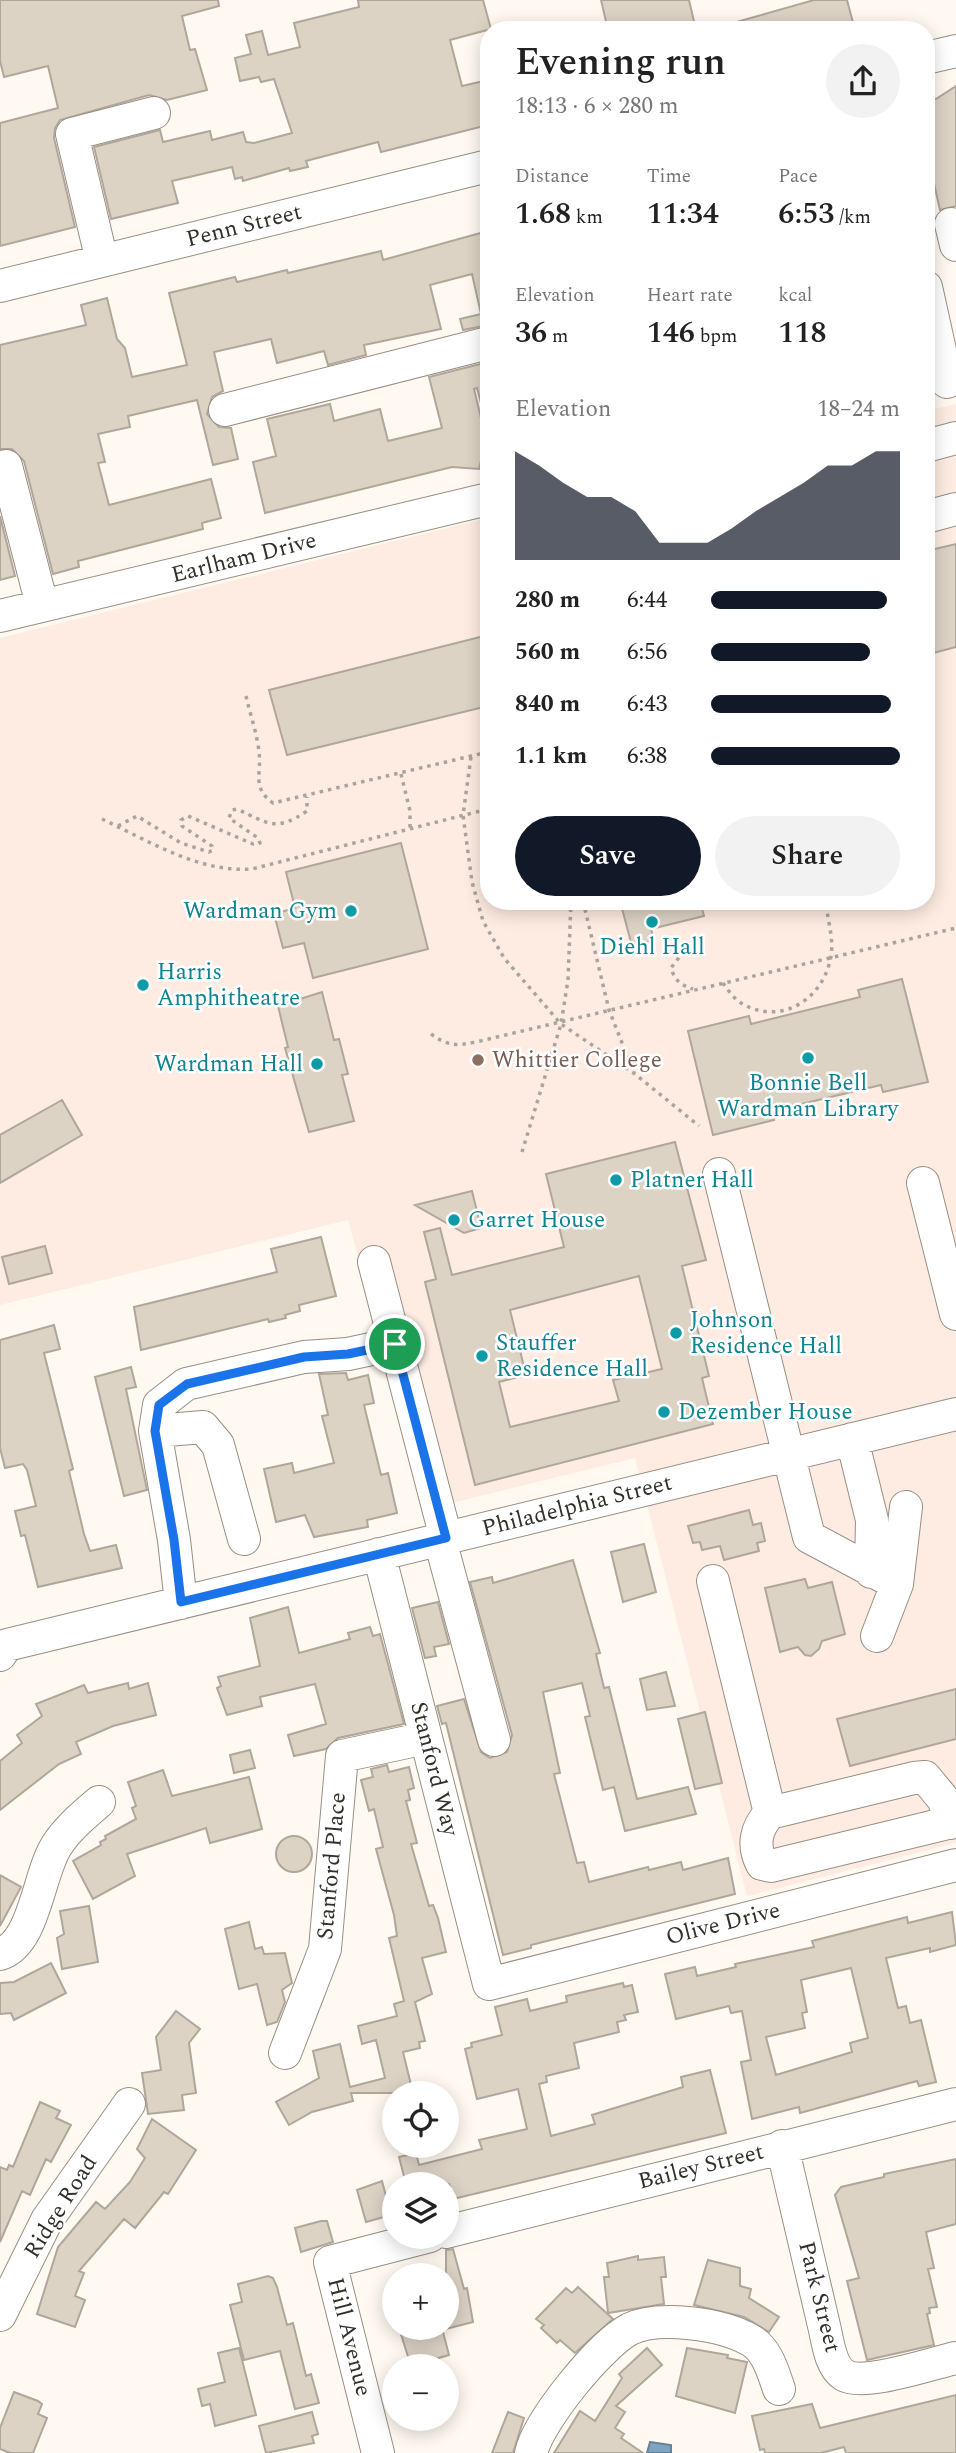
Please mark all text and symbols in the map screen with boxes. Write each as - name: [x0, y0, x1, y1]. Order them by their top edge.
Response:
- text: Evening run: [515, 34, 726, 92]
- button: share: [826, 44, 900, 118]
- text: 18:13 · 6 × 280 m: [515, 89, 679, 124]
- text: Distance: [515, 162, 589, 191]
- text: Time: [647, 162, 691, 191]
- text: Pace: [778, 162, 818, 191]
- text: 1.68: [515, 191, 571, 237]
- text: 11:34: [647, 191, 719, 237]
- text: 6:53: [778, 191, 834, 237]
- street label: Penn Street: [182, 195, 306, 257]
- text: km: [571, 203, 603, 232]
- text: /km: [834, 203, 871, 232]
- text: Elevation: [515, 281, 595, 310]
- text: Heart rate: [647, 281, 733, 310]
- text: kcal: [778, 281, 812, 310]
- text: 36: [515, 310, 547, 356]
- text: 146: [647, 310, 695, 356]
- text: 118: [778, 310, 827, 356]
- text: m: [547, 322, 568, 351]
- text: bpm: [695, 322, 737, 351]
- text: Elevation: [515, 392, 611, 427]
- text: 18–24 m: [817, 392, 900, 427]
- street label: Earlham Drive: [168, 523, 320, 593]
- text: 280 m: [515, 583, 580, 618]
- text: 6:44: [627, 583, 667, 618]
- text: 560 m: [515, 635, 580, 670]
- text: 6:56: [627, 635, 667, 670]
- text: 840 m: [515, 687, 580, 722]
- text: 6:43: [627, 687, 667, 722]
- text: 1.1 km: [515, 739, 587, 774]
- text: 6:38: [627, 739, 667, 774]
- button: Save: [515, 816, 701, 896]
- button: Share: [715, 816, 900, 896]
- place label: Wardman Gym: [183, 894, 337, 929]
- marker: Wardman Gym: [343, 903, 359, 919]
- marker: Diehl Hall: [644, 914, 660, 930]
- place label: Diehl Hall: [599, 930, 705, 965]
- place label: Harris Amphitheatre: [157, 955, 300, 1016]
- marker: Harris Amphitheatre: [135, 977, 151, 993]
- place label: Whittier College: [492, 1043, 662, 1078]
- place label: Wardman Hall: [154, 1047, 303, 1082]
- marker: Bonnie Bell Wardman Library: [800, 1050, 816, 1066]
- marker: Whittier College: [470, 1052, 486, 1068]
- marker: Wardman Hall: [309, 1056, 325, 1072]
- place label: Bonnie Bell Wardman Library: [718, 1066, 899, 1127]
- place label: Platner Hall: [630, 1163, 754, 1198]
- marker: Platner Hall: [608, 1172, 624, 1188]
- place label: Garret House: [468, 1203, 605, 1238]
- marker: Garret House: [446, 1212, 462, 1228]
- place label: Johnson Residence Hall: [690, 1303, 842, 1364]
- pin: [365, 1314, 425, 1374]
- icon: arrive: [376, 1325, 414, 1363]
- marker: Johnson Residence Hall: [668, 1325, 684, 1341]
- place label: Stauffer Residence Hall: [496, 1326, 648, 1387]
- marker: Stauffer Residence Hall: [474, 1348, 490, 1364]
- place label: Dezember House: [678, 1395, 853, 1430]
- marker: Dezember House: [656, 1404, 672, 1420]
- street label: Philadelphia Street: [478, 1465, 676, 1547]
- street label: Stanford Way: [400, 1698, 468, 1841]
- street label: Stanford Place: [308, 1791, 356, 1941]
- street label: Olive Drive: [662, 1893, 784, 1955]
- map controls: [382, 2081, 459, 2431]
- button: locate: [382, 2081, 459, 2158]
- street label: Bailey Street: [634, 2134, 768, 2200]
- street label: Ridge Road: [15, 2148, 107, 2266]
- button: layers: [382, 2172, 459, 2249]
- street label: Park Street: [788, 2238, 850, 2356]
- button: +: [382, 2263, 459, 2340]
- street label: Hill Avenue: [317, 2274, 381, 2400]
- button: −: [382, 2354, 459, 2431]

